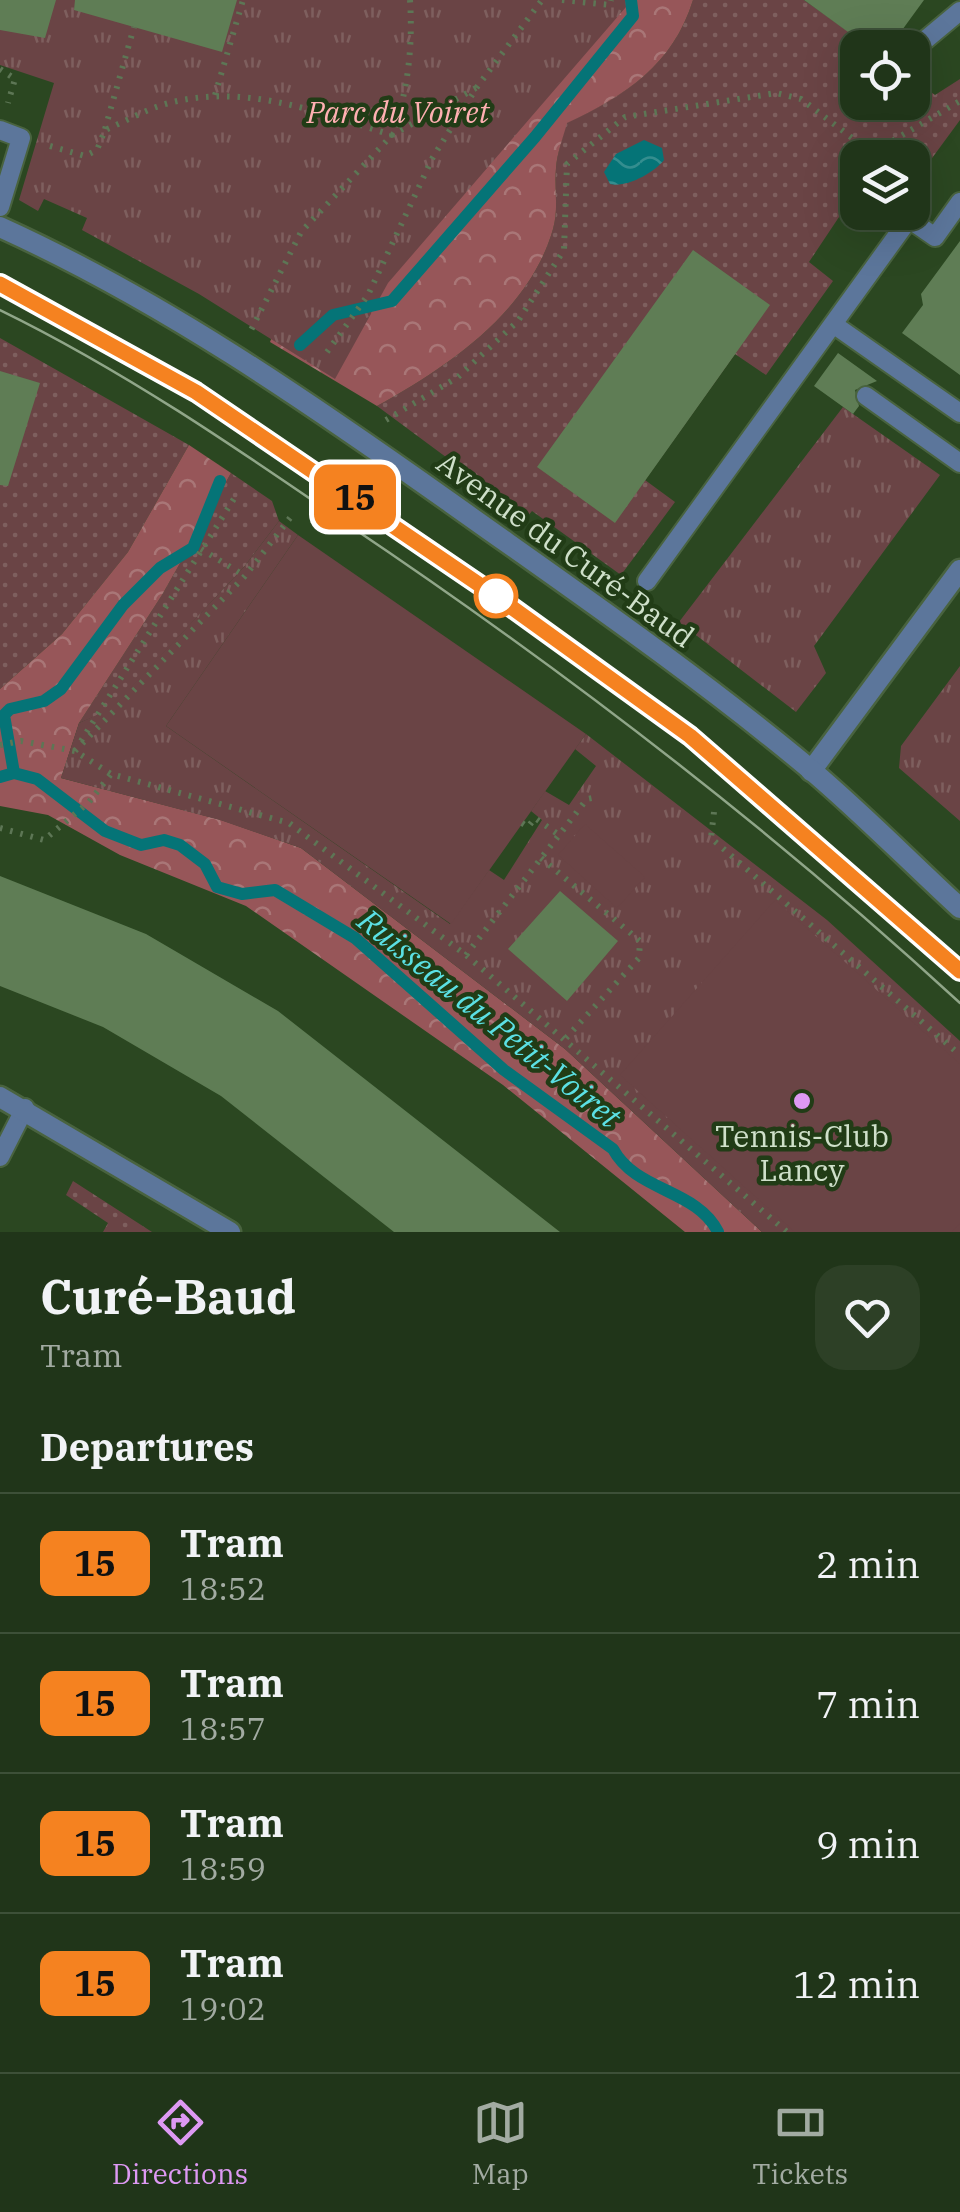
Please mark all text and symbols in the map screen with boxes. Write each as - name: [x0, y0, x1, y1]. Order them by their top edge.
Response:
- map controls: [840, 30, 930, 230]
- button: locate: [840, 30, 930, 120]
- park label: Parc du Voiret: [306, 92, 491, 131]
- button: layers: [840, 140, 930, 230]
- street label: Avenue du Curé-Baud: [430, 442, 702, 656]
- line badge: 15: [310, 464, 400, 530]
- text: 15: [334, 474, 376, 520]
- unlabelled marker: [475, 575, 517, 617]
- water label: Ruisseau du Petit-Voiret: [349, 898, 631, 1138]
- marker: Tennis-Club Lancy: [791, 1090, 813, 1112]
- place label: Tennis-Club Lancy: [715, 1116, 889, 1189]
- text: Curé-Baud: [40, 1265, 296, 1327]
- button: heart: [815, 1265, 920, 1370]
- text: Tram: [40, 1334, 123, 1376]
- text: Departures: [40, 1422, 254, 1471]
- text: Tram: [180, 1518, 284, 1567]
- text: 2 min: [816, 1539, 920, 1588]
- text: 15: [74, 1540, 116, 1586]
- text: 18:52: [180, 1567, 266, 1609]
- text: Tram: [180, 1658, 284, 1707]
- text: 7 min: [816, 1679, 920, 1728]
- text: 15: [74, 1680, 116, 1726]
- text: 18:57: [180, 1707, 266, 1749]
- text: Tram: [180, 1798, 284, 1847]
- text: 9 min: [816, 1819, 920, 1868]
- text: 15: [74, 1820, 116, 1866]
- text: 18:59: [180, 1847, 266, 1889]
- text: Tram: [180, 1938, 284, 1987]
- text: 12 min: [793, 1959, 920, 2008]
- text: 15: [74, 1960, 116, 2006]
- text: 19:02: [180, 1987, 266, 2029]
- tab: Directions: [112, 2095, 248, 2192]
- tab: Map: [472, 2095, 529, 2192]
- tab: Tickets: [752, 2095, 848, 2192]

